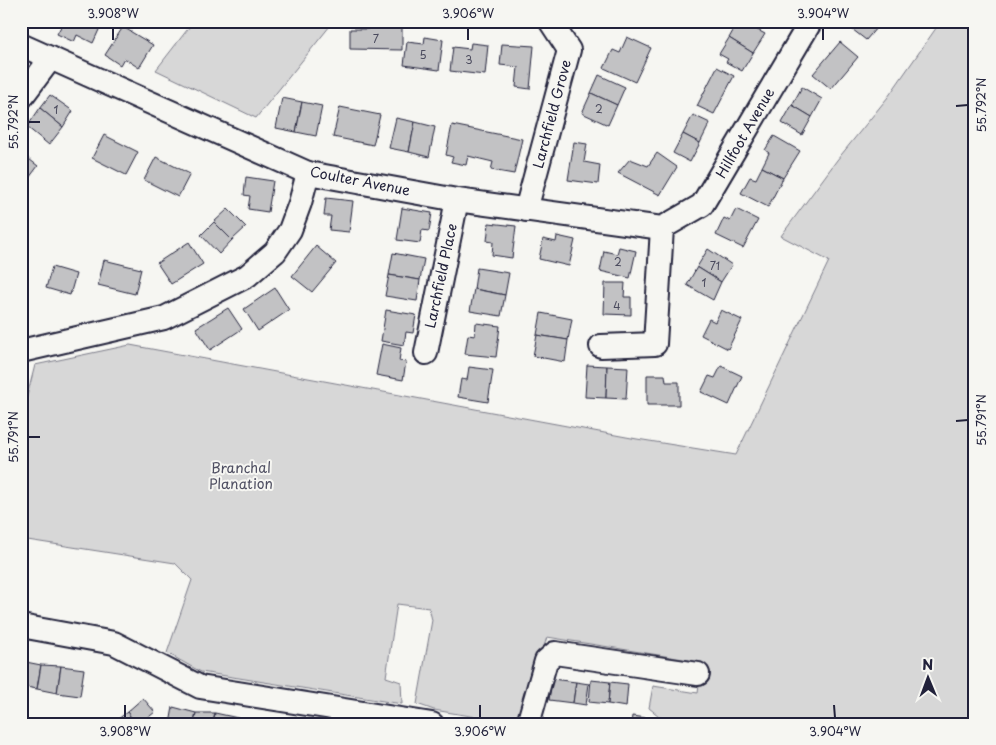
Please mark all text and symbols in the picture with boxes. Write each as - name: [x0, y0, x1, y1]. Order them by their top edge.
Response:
- text: 3.908°W: [87, 4, 140, 22]
- text: 3.906°W: [442, 4, 495, 22]
- text: 3.904°W: [797, 4, 850, 22]
- house number: 7: [373, 30, 379, 47]
- house number: 5: [419, 46, 427, 63]
- house number: 3: [465, 51, 473, 68]
- street label: Larchfield Grove: [527, 57, 576, 170]
- text: 55.792°N: [972, 78, 990, 133]
- street label: Hillfoot Avenue: [710, 83, 779, 182]
- text: 55.792°N: [4, 95, 22, 150]
- house number: 2: [595, 100, 603, 117]
- house number: 1: [54, 101, 59, 118]
- street label: Coulter Avenue: [308, 161, 412, 201]
- street label: Larchfield Place: [419, 222, 462, 330]
- house number: 2: [614, 253, 622, 270]
- house number: 71: [710, 257, 720, 274]
- house number: 1: [702, 274, 707, 291]
- house number: 4: [613, 297, 621, 314]
- text: 55.791°N: [972, 394, 990, 446]
- text: 55.791°N: [4, 411, 22, 463]
- park label: Branchal Planation: [209, 457, 273, 494]
- north arrow: [904, 652, 954, 702]
- text: N: [922, 654, 933, 675]
- text: 3.908°W: [99, 722, 152, 740]
- text: 3.906°W: [454, 722, 507, 740]
- text: 3.904°W: [809, 722, 862, 740]

